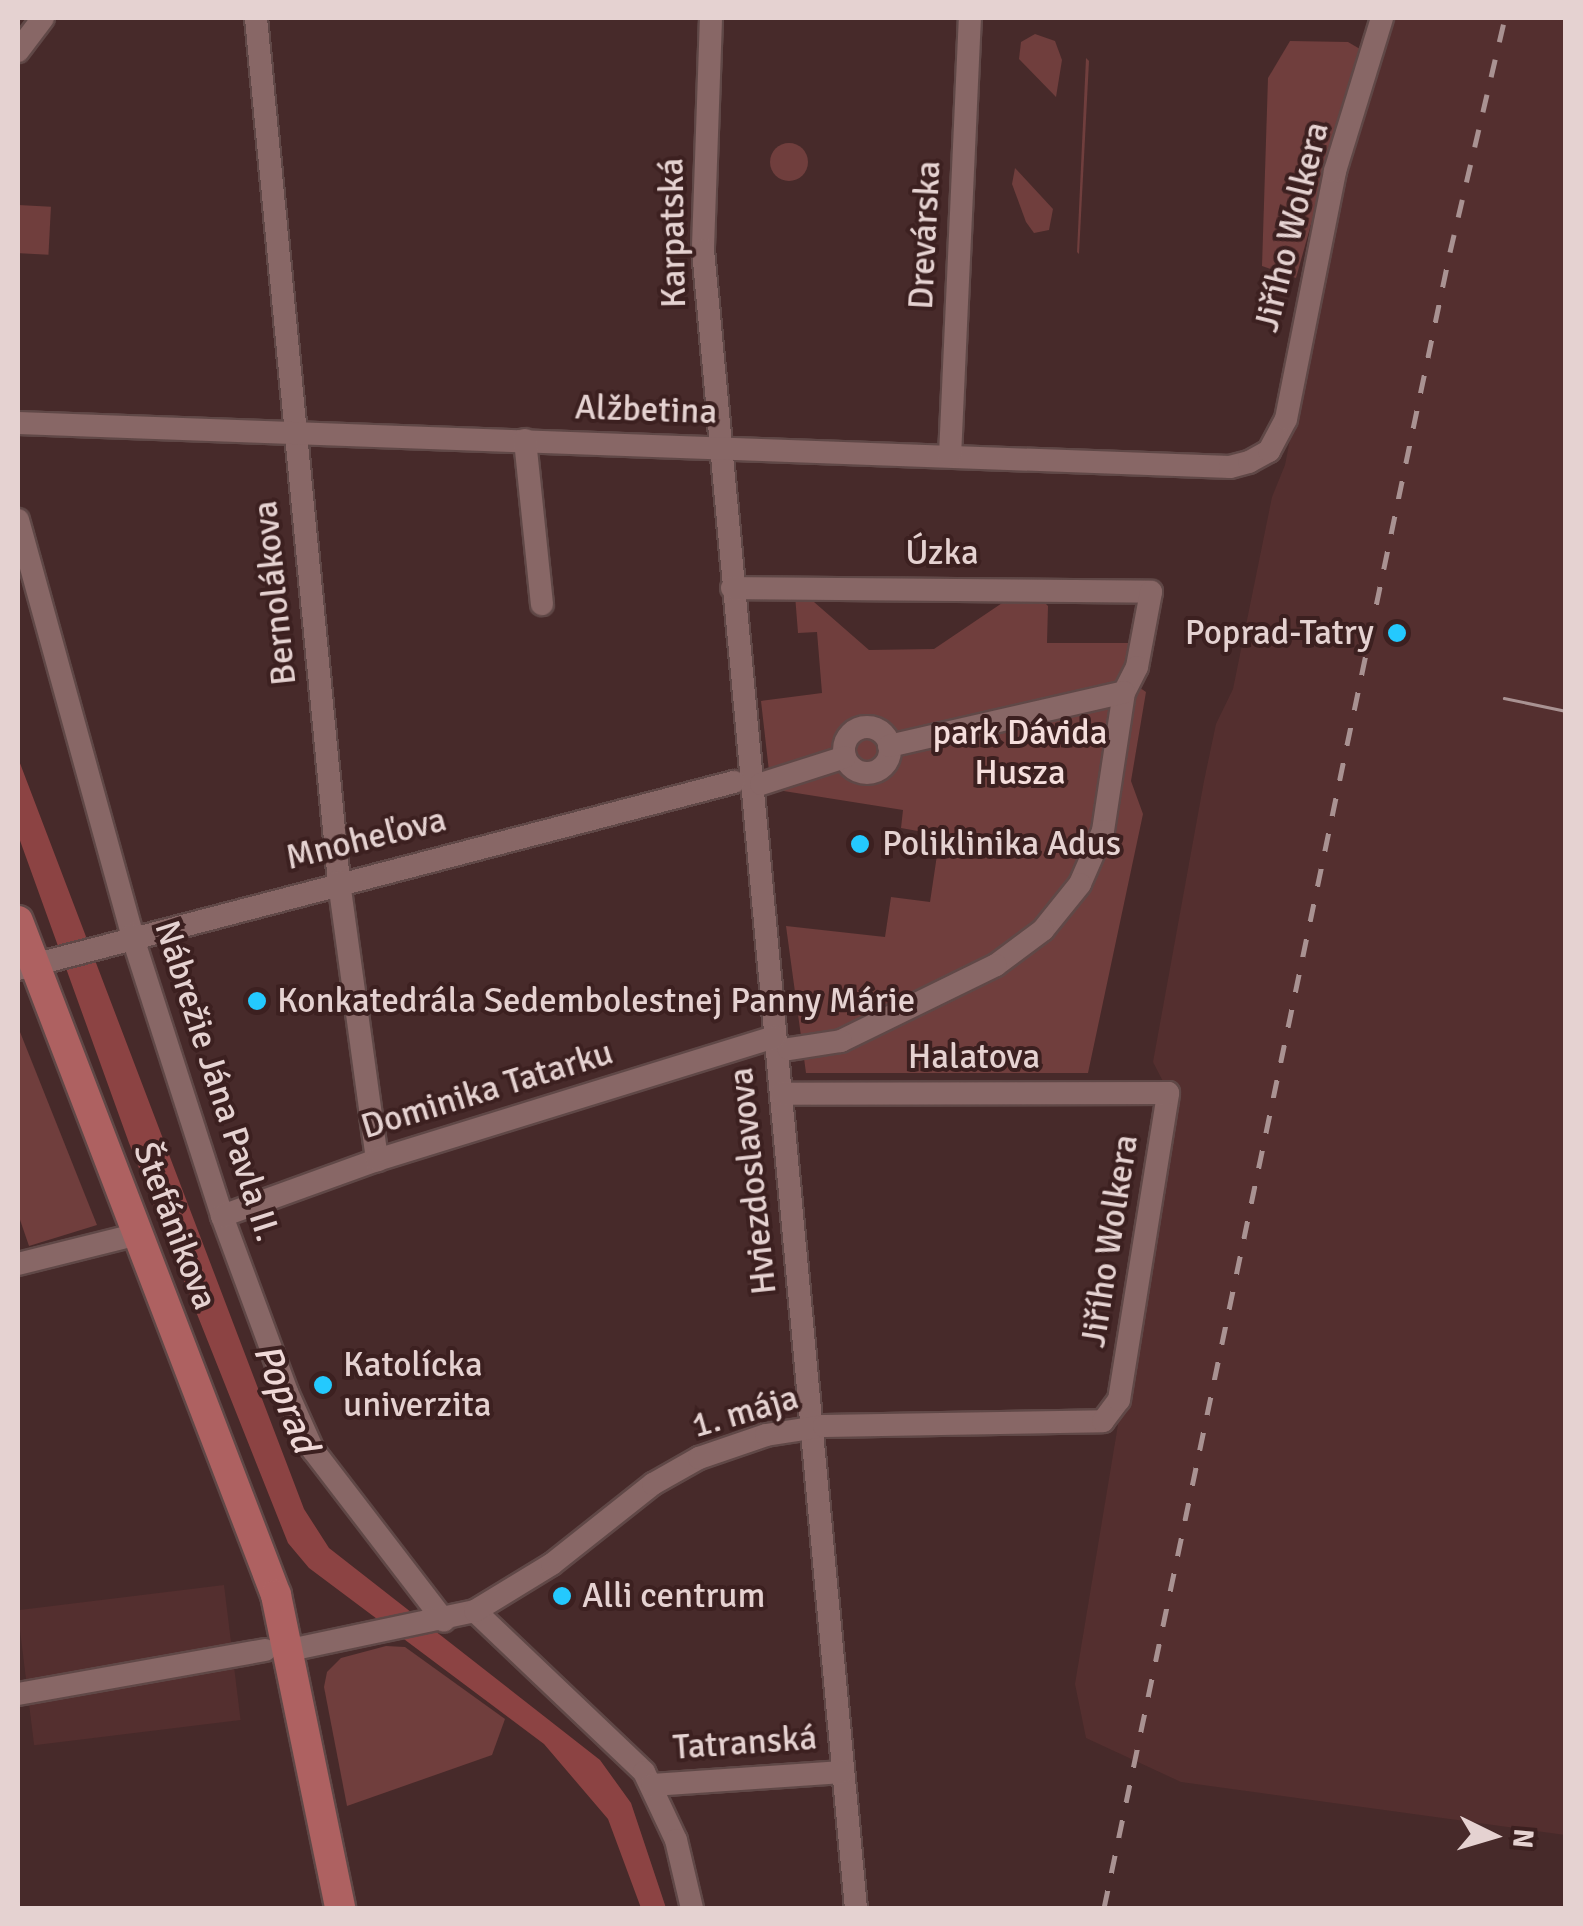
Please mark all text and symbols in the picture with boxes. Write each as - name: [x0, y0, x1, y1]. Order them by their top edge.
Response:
- street label: Jiřího Wolkera: [1246, 118, 1338, 336]
- street label: Karpatská: [651, 158, 695, 308]
- street label: Drevárska: [900, 159, 950, 311]
- street label: Alžbetina: [574, 387, 718, 433]
- street label: Bernolákova: [244, 499, 306, 687]
- street label: Úzka: [905, 532, 979, 574]
- place label: Poprad-Tatry: [1185, 612, 1374, 654]
- marker: Poprad-Tatry: [1384, 620, 1410, 646]
- park label: park Dávida Husza: [932, 712, 1108, 794]
- street label: Mnoheľova: [281, 799, 451, 879]
- place label: Poliklinika Adus: [882, 823, 1121, 865]
- marker: Poliklinika Adus: [847, 831, 873, 857]
- street label: Nábrežie Jána Pavla II.: [145, 915, 289, 1247]
- place label: Konkatedrála Sedembolestnej Panny Márie: [277, 980, 915, 1022]
- marker: Konkatedrála Sedembolestnej Panny Márie: [246, 990, 268, 1012]
- street label: Dominika Tatarku: [356, 1032, 618, 1148]
- street label: Halatova: [908, 1036, 1040, 1078]
- street label: Hviezdoslavova: [720, 1065, 786, 1297]
- street label: Jiřího Wolkera: [1072, 1132, 1148, 1350]
- street label: Štefánikova: [124, 1137, 226, 1315]
- water label: Poprad: [244, 1337, 328, 1459]
- place label: Katolícka univerzita: [343, 1344, 491, 1426]
- marker: Katolícka univerzita: [312, 1374, 334, 1396]
- street label: 1. mája: [687, 1377, 803, 1447]
- place label: Alli centrum: [582, 1575, 765, 1617]
- marker: Alli centrum: [551, 1585, 573, 1607]
- street label: Tatranská: [672, 1717, 818, 1769]
- north arrow: [1443, 1786, 1543, 1886]
- text: N: [1505, 1827, 1541, 1850]

